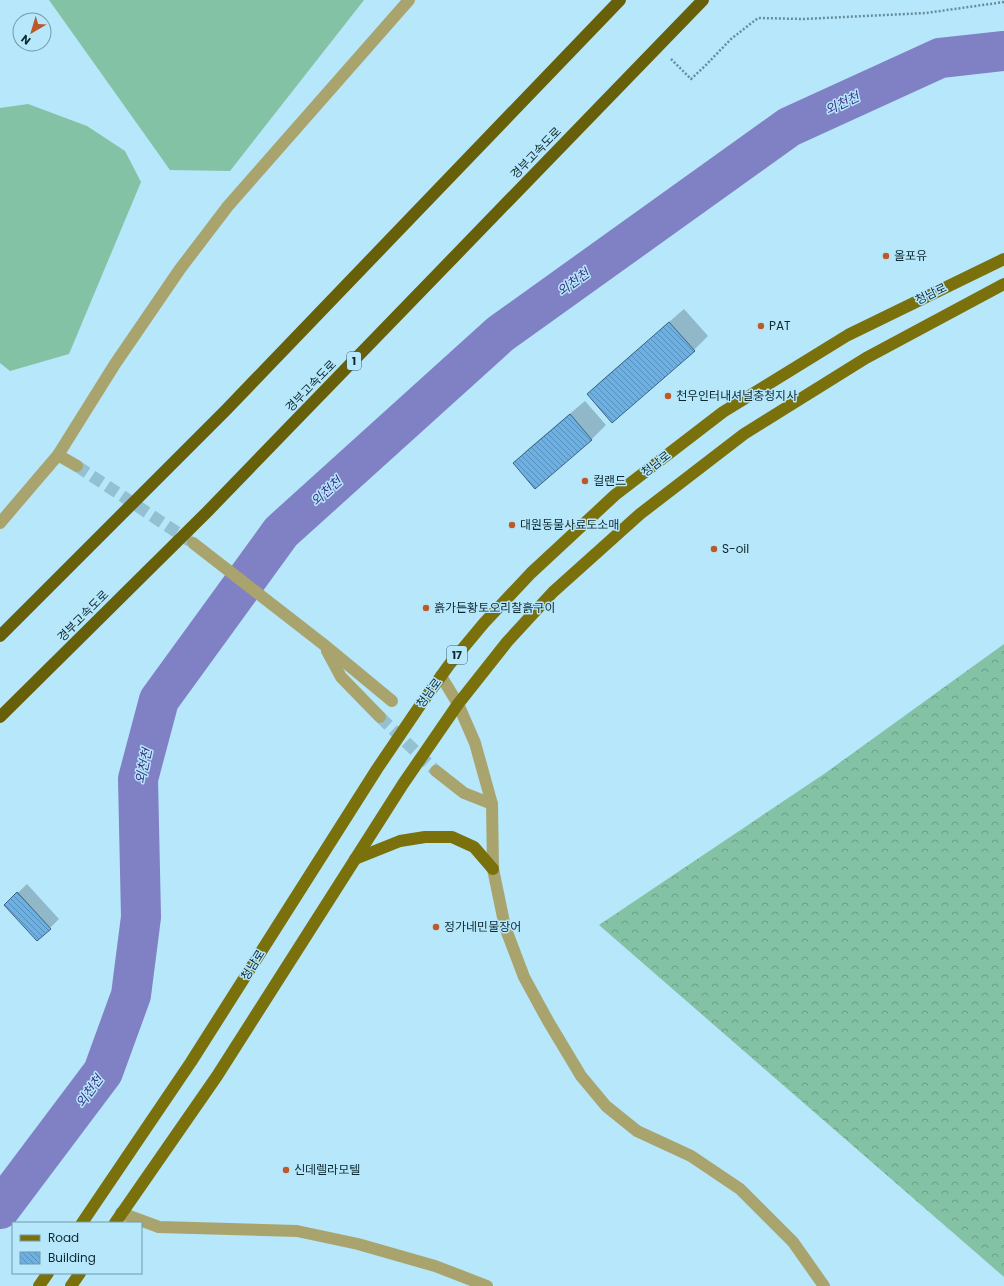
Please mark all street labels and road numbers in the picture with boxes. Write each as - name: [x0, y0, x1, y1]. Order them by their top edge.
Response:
- street label: 경부고속도로: [507, 123, 565, 182]
- street label: 청남로: [912, 279, 949, 308]
- road number: 1: [347, 352, 361, 370]
- street label: 경부고속도로: [282, 356, 340, 415]
- street label: 청남로: [637, 447, 674, 481]
- street label: 경부고속도로: [53, 586, 112, 645]
- road number: 17: [447, 646, 467, 664]
- street label: 청남로: [412, 674, 445, 711]
- street label: 청남로: [237, 946, 269, 983]

